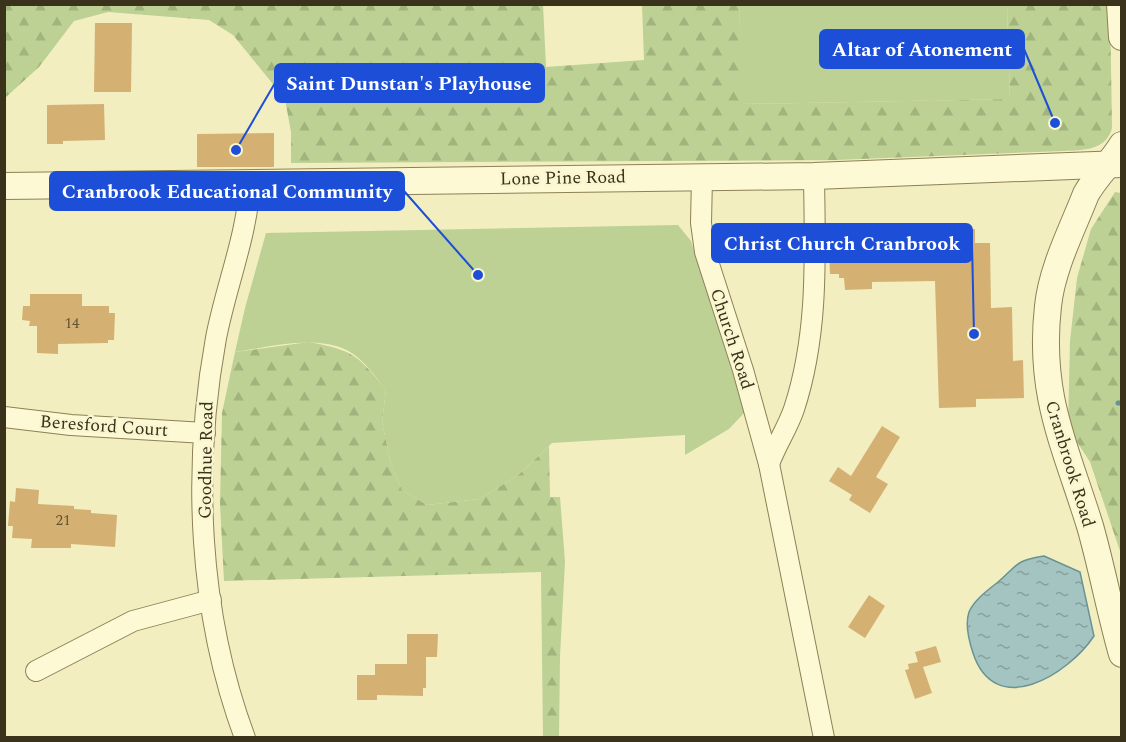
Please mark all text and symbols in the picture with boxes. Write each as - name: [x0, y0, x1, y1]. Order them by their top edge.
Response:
- callout: Altar of Atonement: [820, 30, 1024, 68]
- text: Altar of Atonement: [832, 35, 1013, 65]
- callout: Saint Dunstan's Playhouse: [275, 64, 544, 102]
- text: Saint Dunstan's Playhouse: [286, 69, 532, 99]
- street label: Lone Pine Road: [500, 163, 626, 193]
- callout: Cranbrook Educational Community: [50, 172, 404, 210]
- text: Cranbrook Educational Community: [62, 177, 394, 207]
- callout: Christ Church Cranbrook: [712, 224, 972, 262]
- text: Christ Church Cranbrook: [724, 229, 960, 259]
- street label: Church Road: [703, 285, 761, 393]
- house number: 14: [64, 312, 80, 335]
- street label: Cranbrook Road: [1038, 397, 1102, 531]
- street label: Goodhue Road: [191, 401, 221, 519]
- street label: Beresford Court: [39, 408, 169, 444]
- house number: 21: [55, 509, 71, 532]

